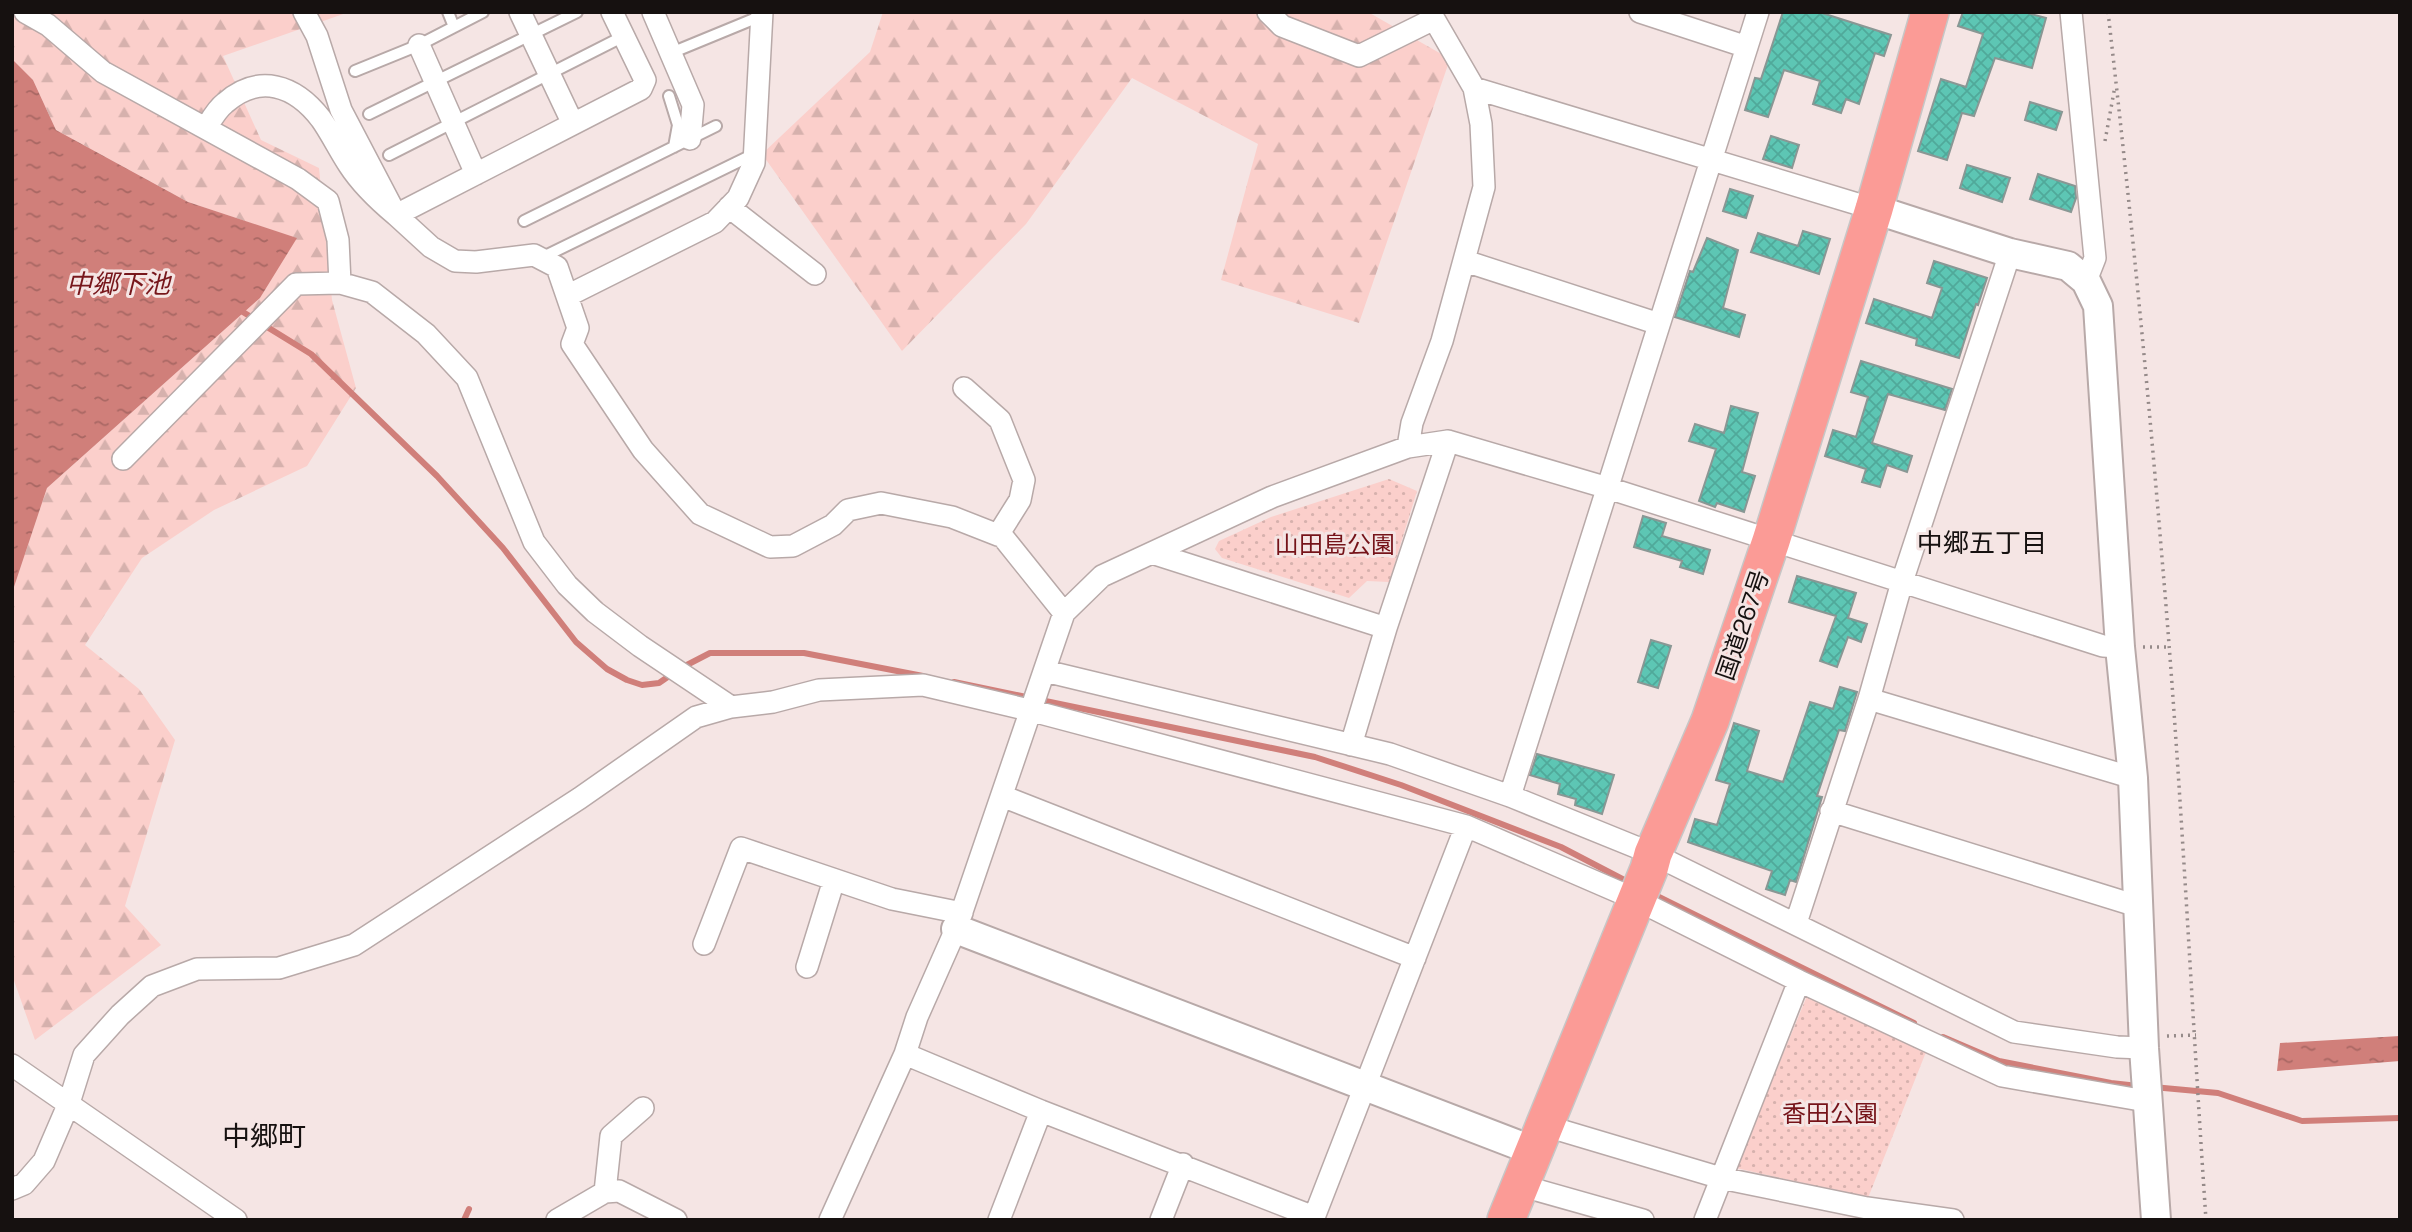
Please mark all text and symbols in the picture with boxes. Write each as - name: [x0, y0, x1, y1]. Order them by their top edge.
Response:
- water label: 中郷下池: [66, 267, 173, 301]
- district label: 中郷五丁目: [1917, 526, 2047, 560]
- park label: 山田島公園: [1275, 529, 1395, 560]
- street label: 国道267号: [1709, 566, 1776, 684]
- park label: 香田公園: [1782, 1098, 1878, 1129]
- district label: 中郷町: [222, 1118, 306, 1154]

